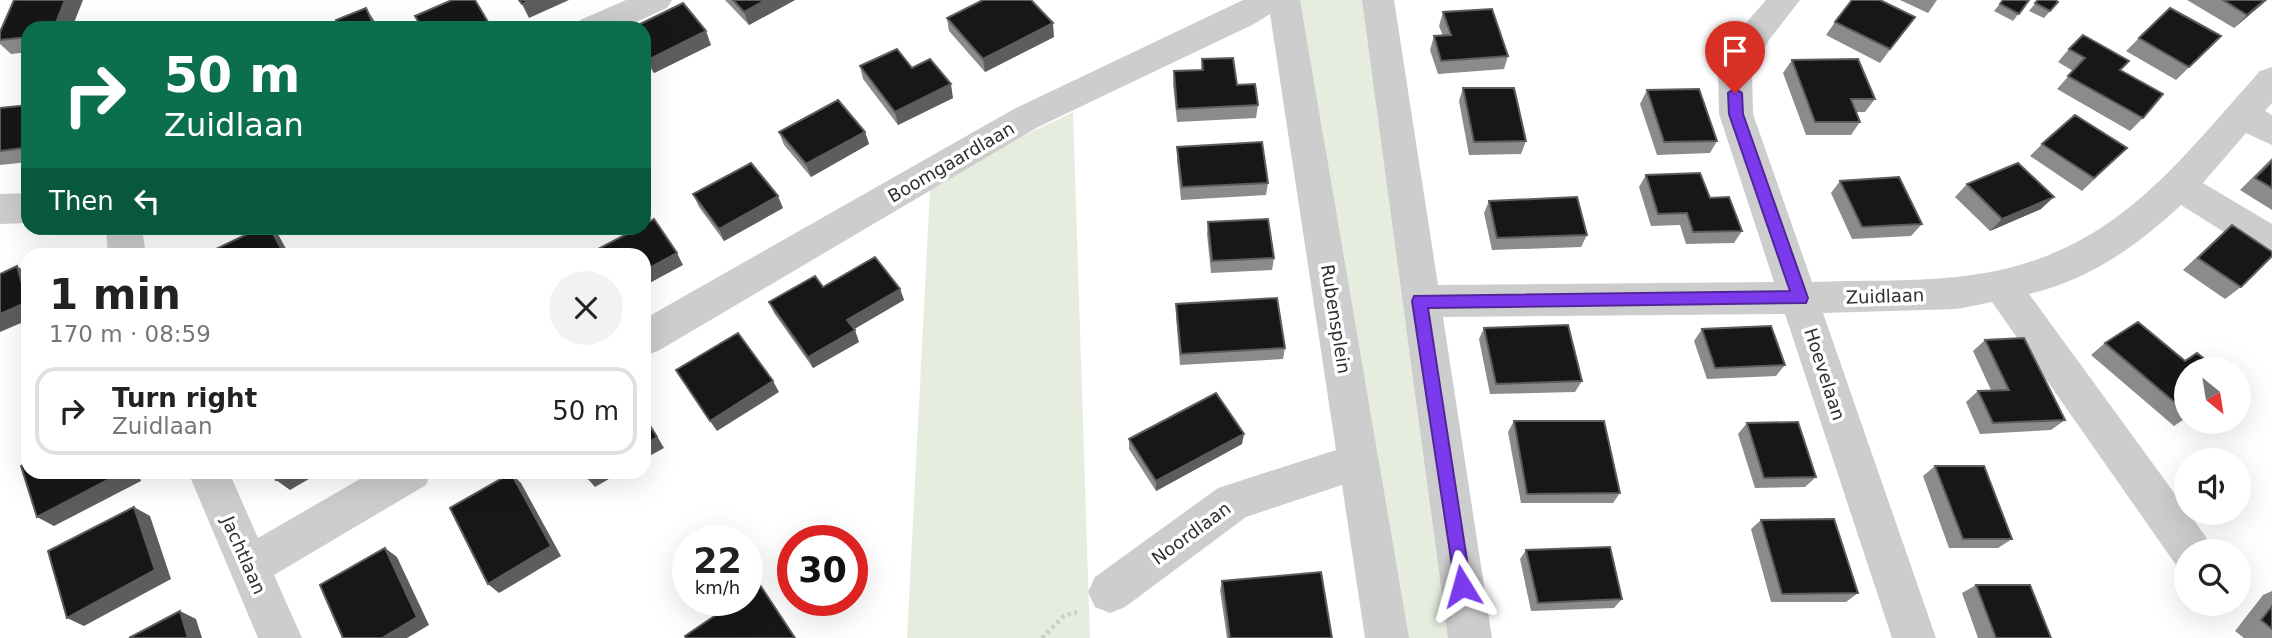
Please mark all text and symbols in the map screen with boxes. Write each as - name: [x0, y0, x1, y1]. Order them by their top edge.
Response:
- pin: [1705, 21, 1765, 93]
- icon: arrive: [1716, 32, 1754, 70]
- text: 50 m: [164, 47, 300, 104]
- icon: right: [49, 49, 140, 140]
- text: Zuidlaan: [164, 106, 304, 144]
- street label: Boomgaardlaan: [884, 117, 1018, 207]
- icon: left: [128, 182, 166, 220]
- text: Then: [49, 186, 114, 216]
- street label: Rubensplein: [1317, 263, 1355, 375]
- text: 1 min: [49, 270, 181, 319]
- button: close: [549, 271, 623, 345]
- street label: Zuidlaan: [1845, 284, 1925, 308]
- text: 170 m · 08:59: [49, 321, 211, 347]
- street label: Hoevelaan: [1800, 325, 1850, 423]
- north arrow: [2174, 357, 2250, 434]
- map controls: [2174, 357, 2251, 616]
- text: Turn right: [112, 383, 257, 413]
- icon: right: [53, 392, 91, 430]
- text: 50 m: [552, 396, 619, 426]
- text: Zuidlaan: [112, 413, 212, 439]
- button: sound: [2174, 448, 2251, 525]
- street label: Noordlaan: [1147, 497, 1235, 569]
- street label: Jachtlaan: [217, 512, 271, 597]
- speed limit sign: 30: [777, 525, 868, 616]
- button: search: [2174, 539, 2251, 616]
- text: 22: [693, 541, 742, 581]
- position arrow: [1425, 549, 1499, 623]
- text: km/h: [695, 577, 740, 598]

